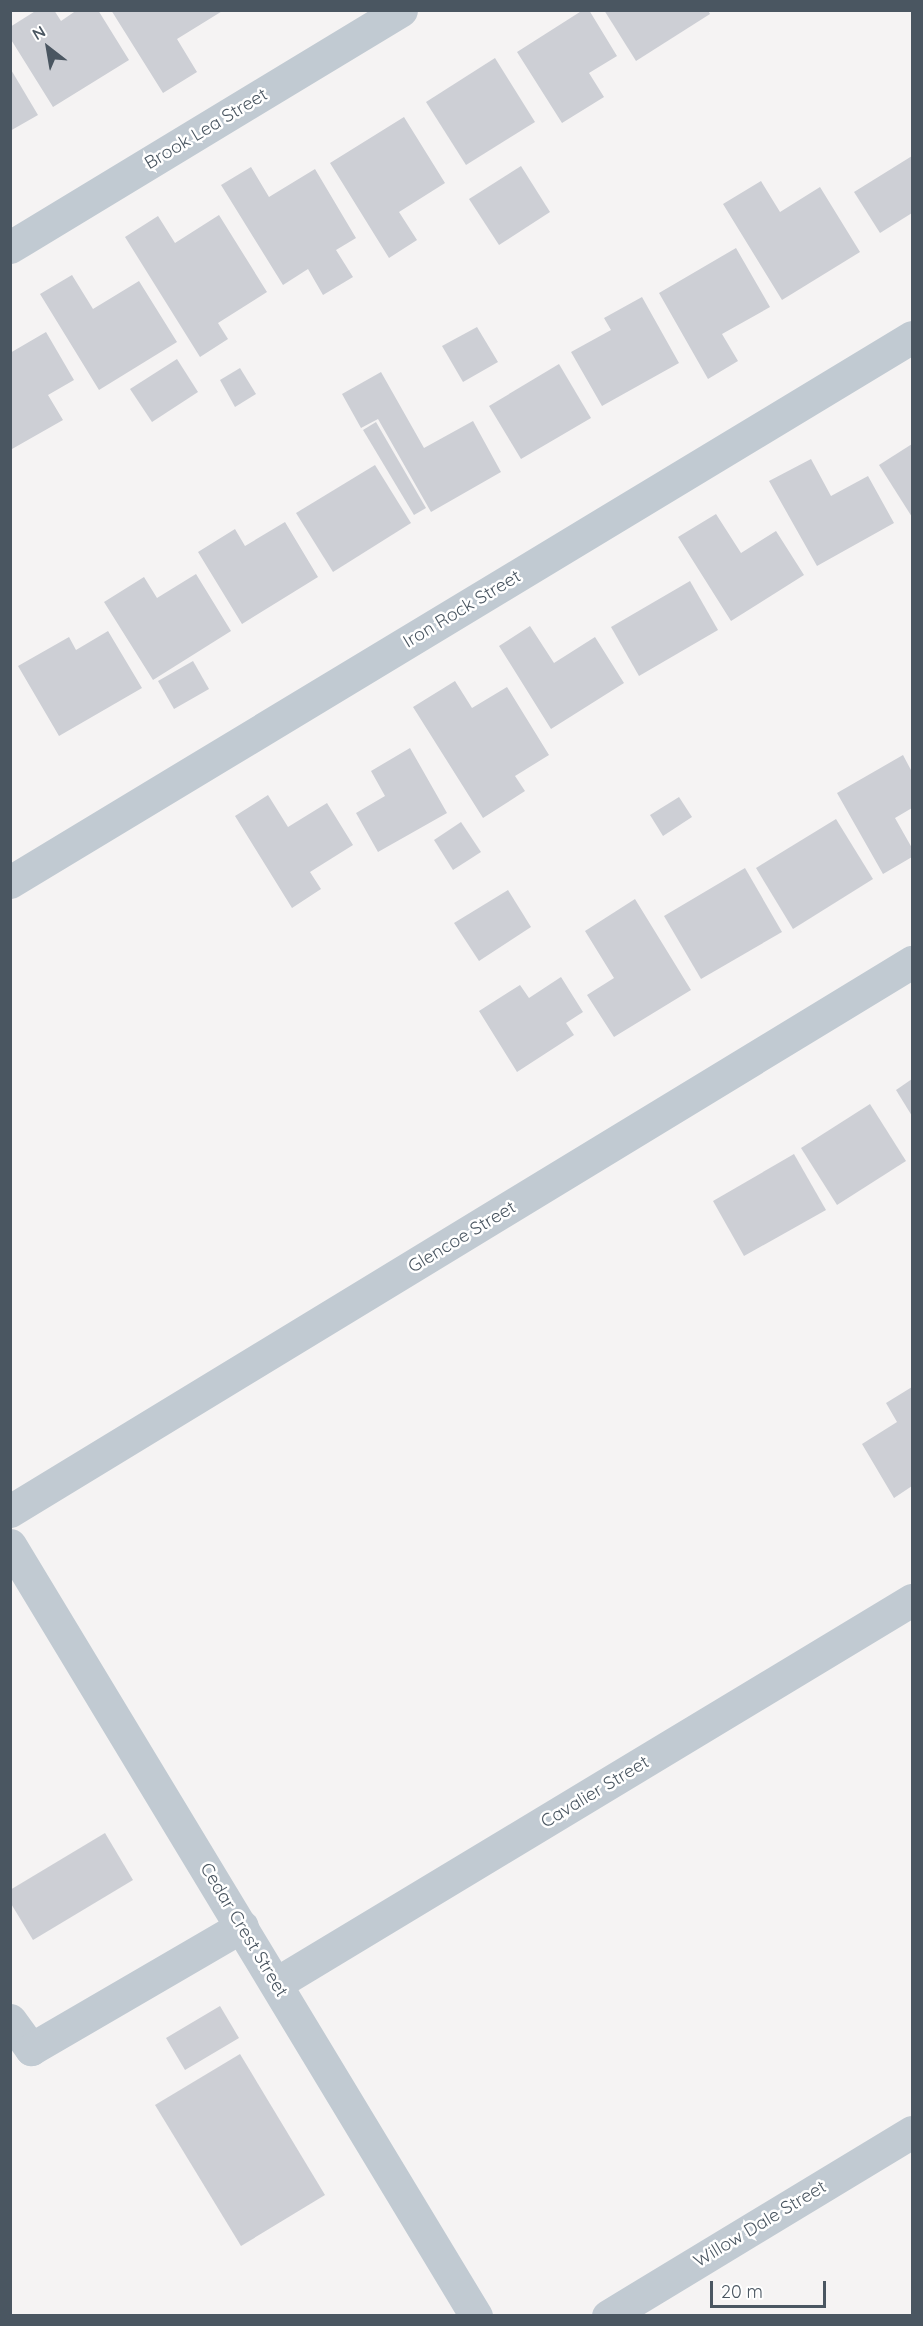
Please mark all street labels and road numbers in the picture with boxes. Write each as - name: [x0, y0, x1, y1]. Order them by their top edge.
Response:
- street label: Brook Lea Street: [141, 84, 271, 174]
- street label: Iron Rock Street: [399, 565, 525, 653]
- street label: Glencoe Street: [404, 1196, 520, 1278]
- street label: Cavalier Street: [537, 1751, 653, 1833]
- street label: Cedar Crest Street: [195, 1859, 293, 2001]
- street label: Willow Dale Street: [690, 2176, 830, 2272]

